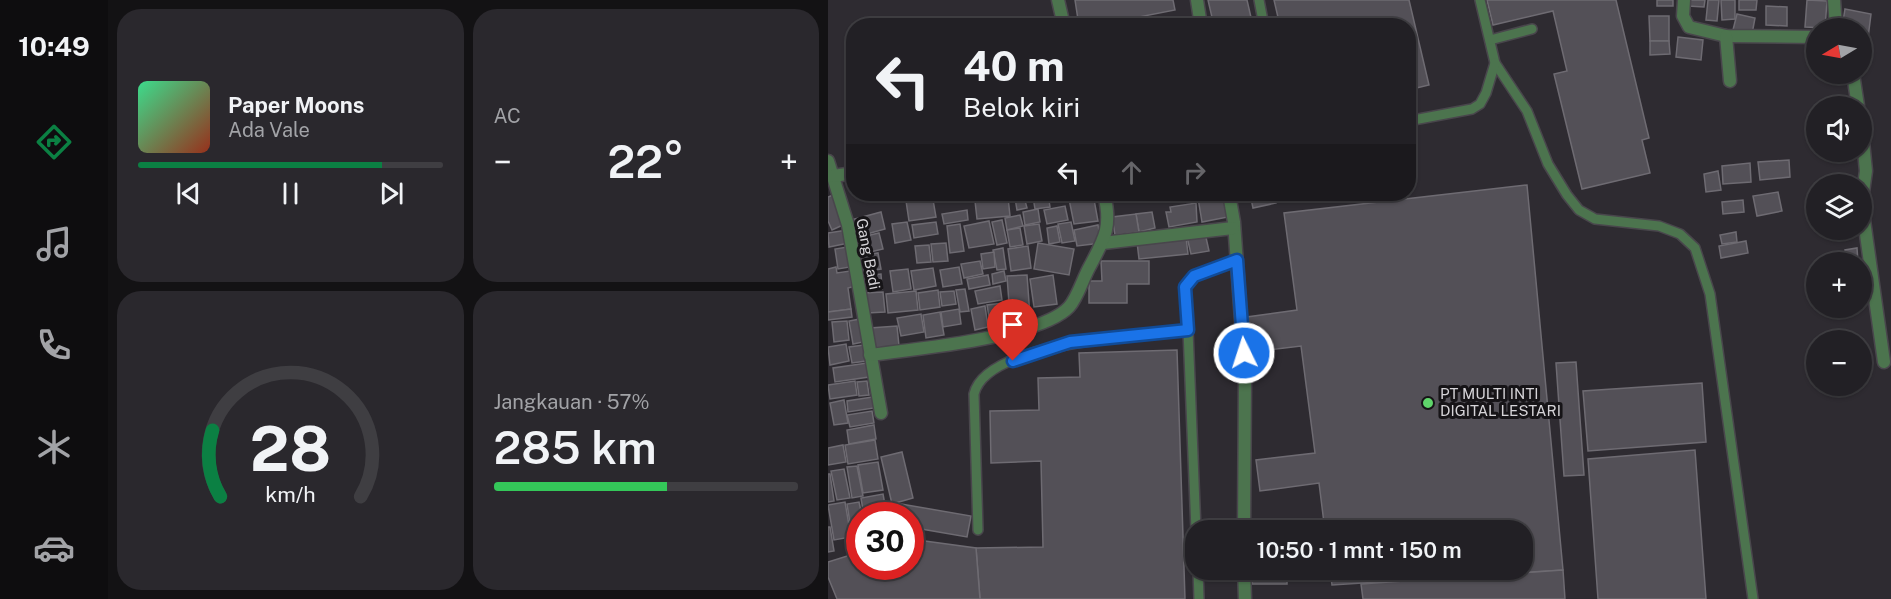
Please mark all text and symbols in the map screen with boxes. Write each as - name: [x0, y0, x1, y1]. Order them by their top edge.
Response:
- north arrow: [1806, 18, 1872, 84]
- map controls: [1806, 18, 1872, 396]
- text: 10:49: [18, 30, 90, 62]
- text: 40 m: [963, 41, 1065, 90]
- icon: left: [864, 42, 942, 120]
- text: Belok kiri: [963, 91, 1080, 123]
- text: Paper Moons: [228, 92, 364, 118]
- button: sound: [1806, 96, 1872, 162]
- text: AC: [494, 104, 521, 128]
- text: Ada Vale: [228, 118, 310, 142]
- icon: directions: [33, 121, 75, 163]
- text: 22°: [607, 135, 684, 188]
- text: −: [494, 143, 512, 181]
- text: +: [780, 143, 798, 181]
- icon: left: [1052, 156, 1085, 189]
- icon: ahead: [1115, 156, 1148, 189]
- icon: right: [1178, 156, 1211, 189]
- button: layers: [1806, 174, 1872, 240]
- icon: previous: [172, 177, 205, 210]
- icon: pause: [274, 177, 307, 210]
- icon: next: [375, 177, 408, 210]
- street label: Gang Badi: [853, 217, 884, 291]
- icon: music: [33, 223, 75, 265]
- button: +: [1806, 252, 1872, 318]
- pin: [987, 299, 1038, 361]
- icon: arrive: [996, 308, 1029, 341]
- position arrow: [1212, 321, 1276, 385]
- icon: phone: [33, 324, 75, 366]
- button: −: [1806, 330, 1872, 396]
- place label: PT MULTI INTI DIGITAL LESTARI: [1440, 385, 1561, 419]
- text: Jangkauan · 57%: [494, 390, 650, 414]
- marker: PT MULTI INTI DIGITAL LESTARI: [1421, 396, 1435, 410]
- text: 28: [250, 412, 331, 485]
- text: 285 km: [494, 421, 657, 474]
- icon: climate: [33, 426, 75, 468]
- text: km/h: [265, 483, 315, 508]
- speed limit sign: 30: [846, 502, 924, 580]
- icon: car: [33, 527, 75, 569]
- text: 10:50 · 1 mnt · 150 m: [1256, 537, 1462, 563]

